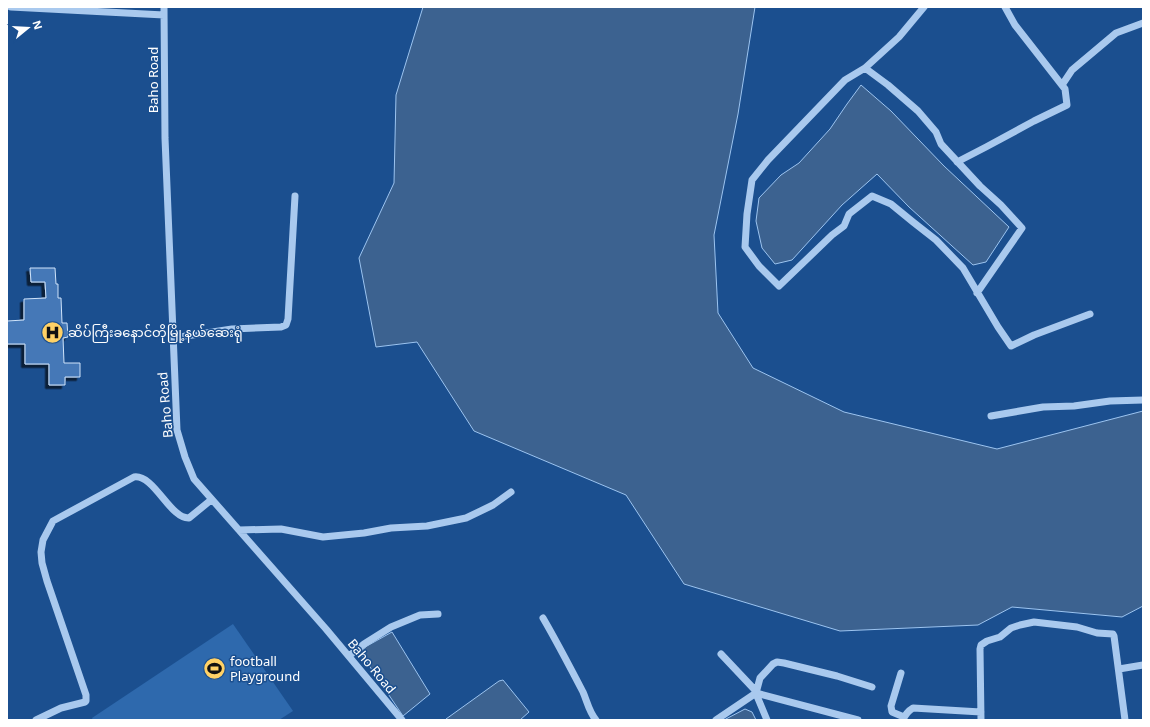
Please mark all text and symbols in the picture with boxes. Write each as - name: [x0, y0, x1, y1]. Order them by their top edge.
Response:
- north arrow: [8, 8, 48, 48]
- text: N: [29, 18, 47, 31]
- street label: Baho Road: [144, 47, 162, 113]
- hospital icon: ဆိပ်ကြီးခနောင်တိုမြို့နယ်ဆေးရုံ: [40, 319, 66, 345]
- place label: ဆိပ်ကြီးခနောင်တိုမြို့နယ်ဆေးရုံ: [68, 323, 243, 343]
- street label: Baho Road: [153, 371, 177, 439]
- street label: Baho Road: [344, 635, 400, 697]
- place label: football Playground: [230, 652, 300, 685]
- sports icon: football Playground: [202, 655, 228, 681]

